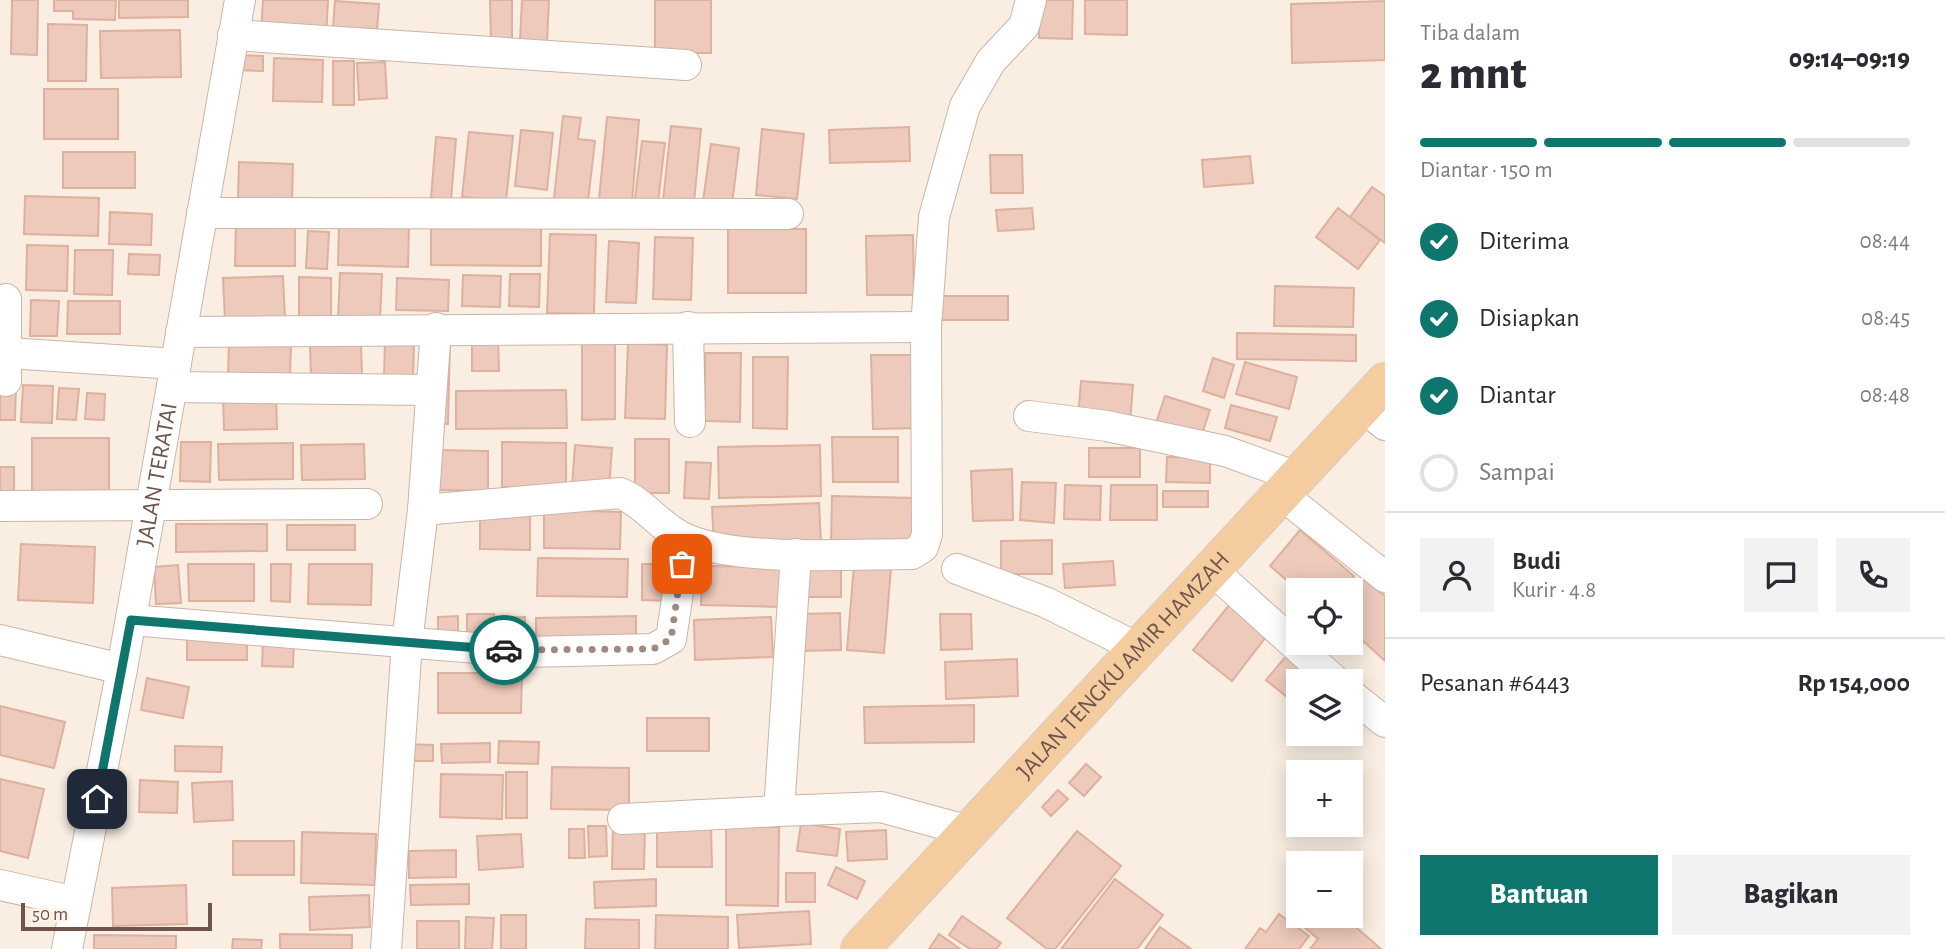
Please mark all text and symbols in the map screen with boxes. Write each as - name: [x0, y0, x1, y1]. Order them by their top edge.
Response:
- text: Tiba dalam: [1420, 22, 1520, 45]
- text: 09:14–09:19: [1789, 46, 1910, 72]
- text: 2 mnt: [1420, 51, 1526, 97]
- text: Diantar · 150 m: [1420, 159, 1553, 182]
- icon: check: [1420, 223, 1458, 261]
- text: Diterima: [1479, 228, 1570, 254]
- text: 08:44: [1860, 230, 1910, 253]
- icon: check: [1420, 300, 1458, 338]
- text: Disiapkan: [1479, 305, 1580, 331]
- text: 08:45: [1861, 307, 1910, 330]
- icon: check: [1420, 377, 1458, 415]
- text: Diantar: [1479, 382, 1556, 408]
- text: 08:48: [1860, 384, 1910, 407]
- street label: JALAN TERATAI: [133, 401, 182, 548]
- text: Sampai: [1479, 459, 1555, 485]
- pin: [652, 534, 712, 594]
- button: person: [1420, 538, 1494, 612]
- button: chat: [1744, 538, 1818, 612]
- button: phone: [1836, 538, 1910, 612]
- icon: bag: [663, 545, 701, 583]
- street label: JALAN TENGKU AMIR HAMZAH: [1013, 547, 1234, 784]
- text: Budi: [1512, 548, 1561, 574]
- map controls: [1286, 578, 1363, 928]
- button: locate: [1286, 578, 1363, 655]
- text: Kurir · 4.8: [1512, 579, 1596, 602]
- courier: [469, 615, 539, 685]
- icon: car: [485, 631, 523, 669]
- button: layers: [1286, 669, 1363, 746]
- text: Pesanan #6443: [1420, 670, 1570, 696]
- text: Rp 154,000: [1798, 670, 1910, 696]
- button: +: [1286, 760, 1363, 837]
- pin: [67, 769, 127, 829]
- icon: home: [78, 780, 116, 818]
- button: −: [1286, 851, 1363, 928]
- button: Bantuan: [1420, 855, 1658, 935]
- button: Bagikan: [1672, 855, 1910, 935]
- scale bar: [21, 900, 212, 932]
- text: 50 m: [32, 905, 68, 924]

